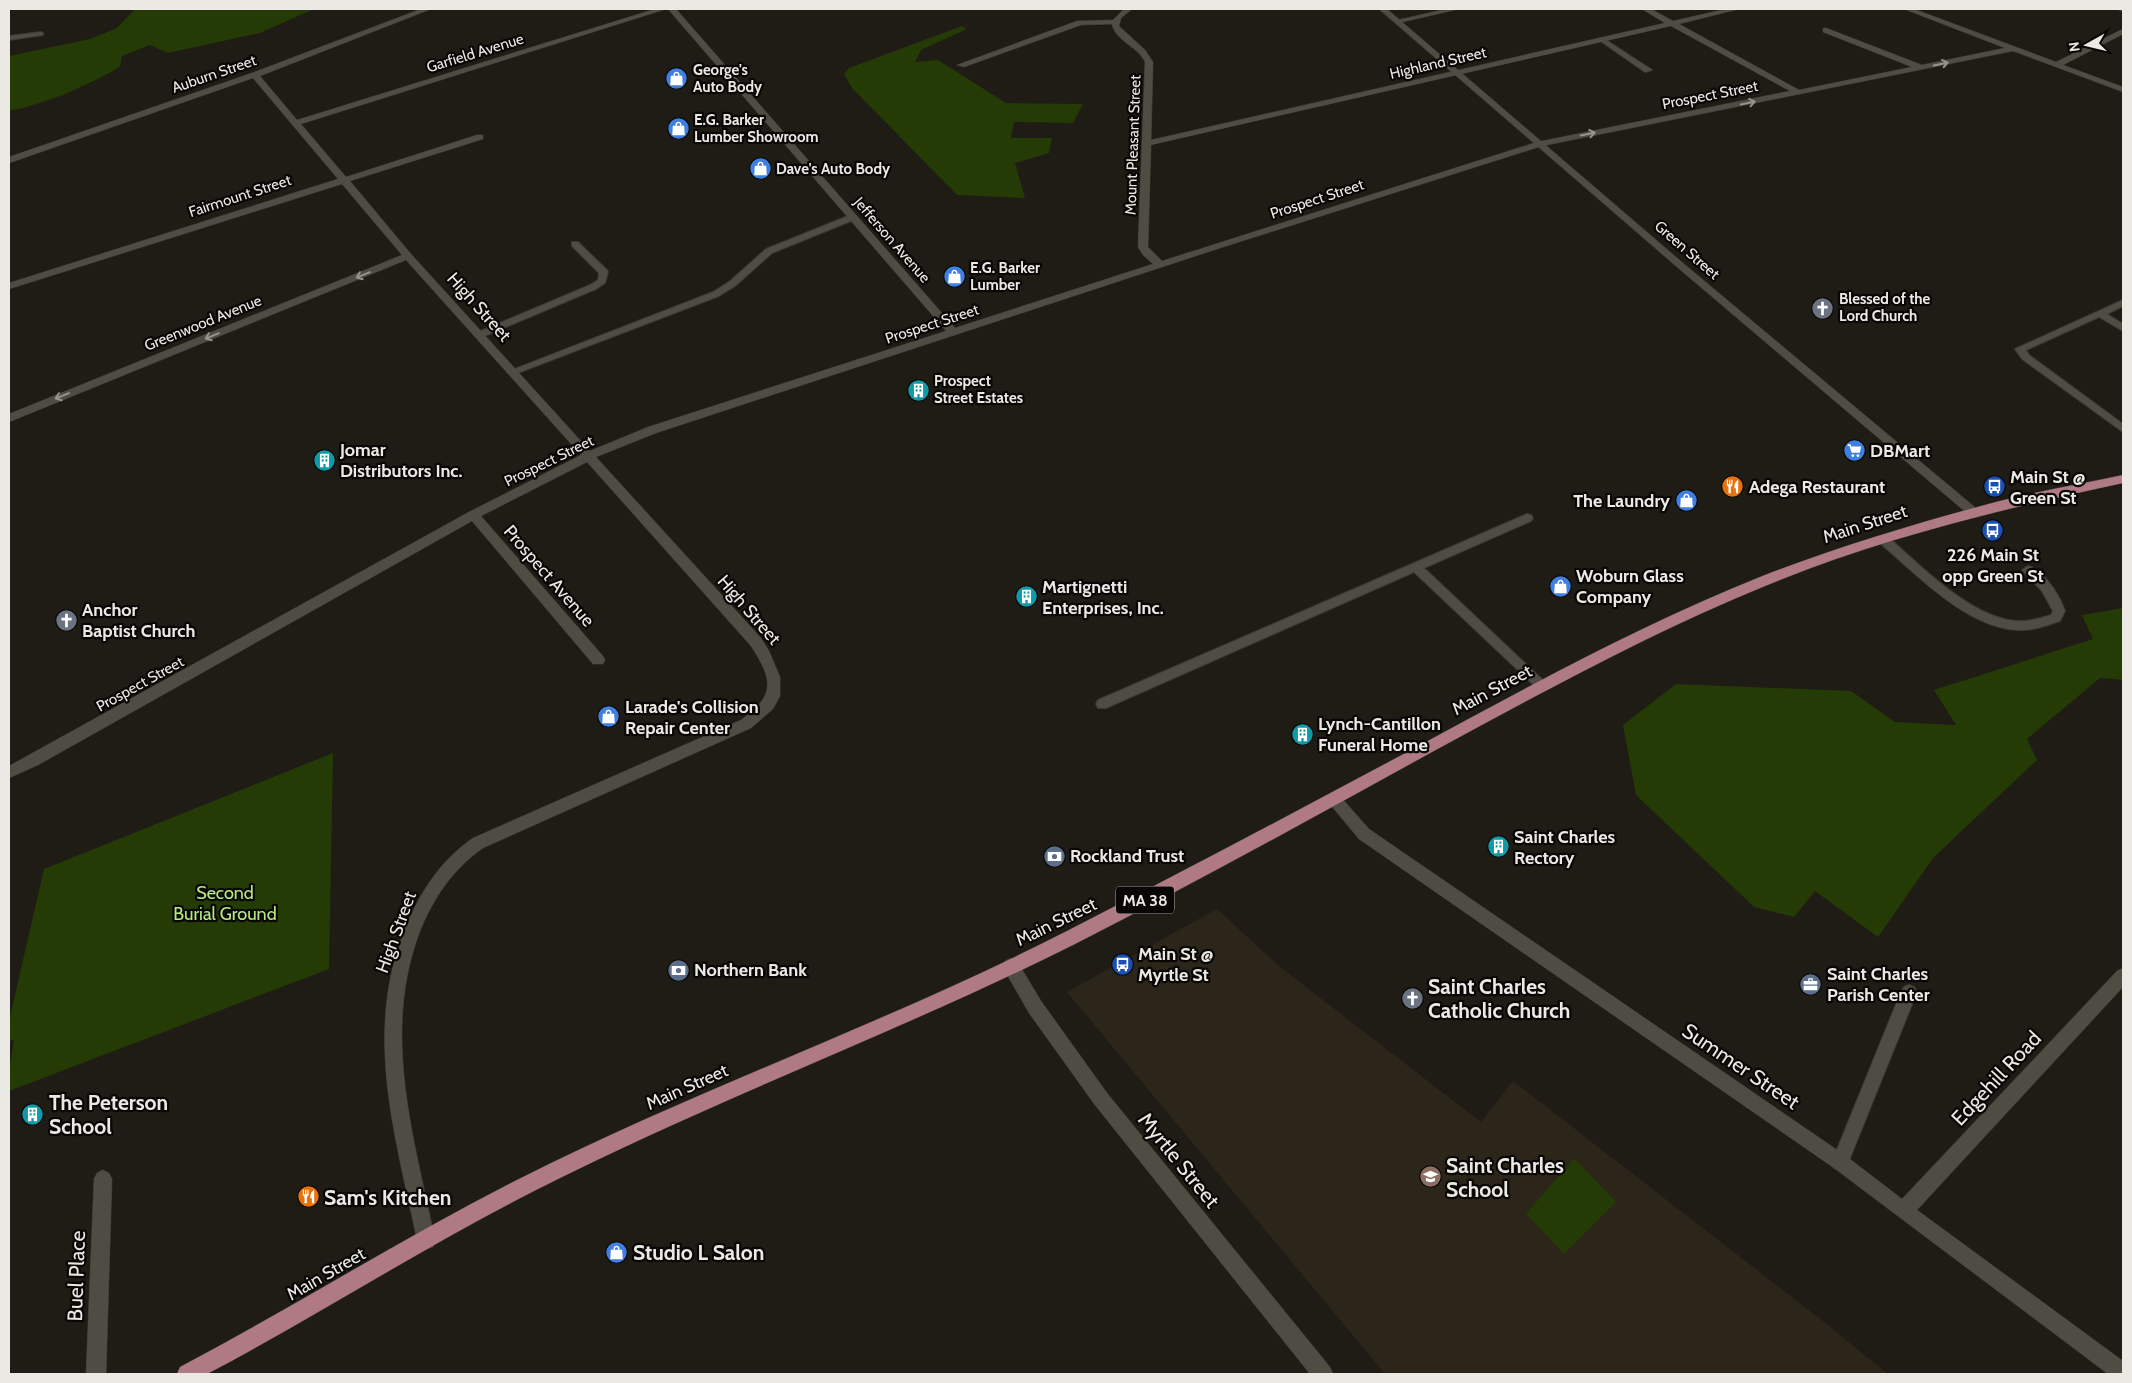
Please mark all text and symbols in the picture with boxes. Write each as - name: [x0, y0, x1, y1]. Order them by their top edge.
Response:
- north arrow: [2062, 20, 2112, 70]
- street label: Garfield Avenue: [424, 30, 526, 76]
- text: N: [2065, 41, 2084, 53]
- street label: Highland Street: [1388, 43, 1488, 83]
- street label: Auburn Street: [169, 51, 259, 97]
- one-way arrow: [1933, 59, 1949, 68]
- place label: George's Auto Body: [693, 61, 763, 96]
- shop icon: George's Auto Body: [665, 67, 689, 91]
- street label: Mount Pleasant Street: [1122, 75, 1144, 215]
- street label: Prospect Street: [1661, 77, 1759, 113]
- one-way arrow: [1739, 98, 1755, 108]
- place label: E.G. Barker Lumber Showroom: [694, 111, 819, 146]
- shop icon: E.G. Barker Lumber Showroom: [666, 117, 690, 141]
- one-way arrow: [1580, 129, 1596, 139]
- shop icon: Dave's Auto Body: [748, 157, 772, 181]
- place label: Dave's Auto Body: [776, 160, 891, 178]
- street label: Fairmount Street: [187, 171, 293, 221]
- street label: Prospect Street: [1268, 175, 1366, 223]
- street label: Jefferson Avenue: [849, 193, 934, 287]
- street label: Green Street: [1651, 217, 1723, 283]
- place label: E.G. Barker Lumber: [970, 259, 1040, 294]
- shop icon: E.G. Barker Lumber: [942, 265, 966, 289]
- street label: High Street: [442, 268, 516, 346]
- one-way arrow: [356, 270, 371, 280]
- place label: Blessed of the Lord Church: [1839, 290, 1931, 325]
- street label: Greenwood Avenue: [142, 291, 264, 355]
- church icon: Blessed of the Lord Church: [1811, 296, 1835, 320]
- street label: Prospect Street: [883, 300, 981, 348]
- one-way arrow: [205, 331, 220, 341]
- place label: Prospect Street Estates: [934, 372, 1023, 407]
- building icon: Prospect Street Estates: [906, 378, 930, 402]
- one-way arrow: [55, 392, 70, 402]
- street label: Prospect Street: [501, 432, 597, 490]
- place label: Jomar Distributors Inc.: [339, 439, 463, 482]
- supermarket icon: DBMart: [1842, 439, 1866, 463]
- place label: DBMart: [1870, 440, 1930, 462]
- building icon: Jomar Distributors Inc.: [312, 448, 336, 472]
- place label: Main St @ Green St: [2010, 466, 2086, 509]
- restaurant icon: Adega Restaurant: [1721, 475, 1745, 499]
- bus stop icon: Main St @ Green St: [1982, 475, 2006, 499]
- place label: Adega Restaurant: [1749, 476, 1885, 498]
- shop icon: The Laundry: [1674, 489, 1698, 513]
- place label: The Laundry: [1573, 490, 1670, 512]
- street label: Main Street: [1820, 500, 1910, 548]
- bus stop icon: 226 Main St opp Green St: [1981, 518, 2005, 542]
- street label: Prospect Avenue: [499, 521, 599, 631]
- place label: 226 Main St opp Green St: [1942, 544, 2044, 587]
- place label: Woburn Glass Company: [1576, 565, 1684, 608]
- street label: High Street: [713, 571, 785, 649]
- shop icon: Woburn Glass Company: [1548, 574, 1572, 598]
- place label: Martignetti Enterprises, Inc.: [1042, 576, 1164, 619]
- building icon: Martignetti Enterprises, Inc.: [1014, 585, 1038, 609]
- place label: Anchor Baptist Church: [82, 599, 195, 642]
- church icon: Anchor Baptist Church: [54, 608, 78, 632]
- street label: Prospect Street: [93, 653, 187, 715]
- street label: Main Street: [1448, 660, 1536, 720]
- place label: Larade's Collision Repair Center: [625, 696, 759, 739]
- shop icon: Larade's Collision Repair Center: [597, 705, 621, 729]
- place label: Lynch-Cantillon Funeral Home: [1318, 713, 1441, 756]
- building icon: Lynch-Cantillon Funeral Home: [1290, 722, 1314, 746]
- place label: Saint Charles Rectory: [1514, 826, 1615, 869]
- building icon: Saint Charles Rectory: [1486, 835, 1510, 859]
- bank icon: Rockland Trust: [1042, 844, 1066, 868]
- place label: Rockland Trust: [1070, 845, 1184, 867]
- park label: Second Burial Ground: [173, 882, 277, 925]
- road number: MA 38: [1116, 886, 1174, 914]
- street label: High Street: [371, 888, 421, 976]
- street label: Main Street: [1012, 893, 1100, 951]
- place label: Main St @ Myrtle St: [1138, 943, 1214, 986]
- bus stop icon: Main St @ Myrtle St: [1110, 952, 1134, 976]
- bank icon: Northern Bank: [666, 958, 690, 982]
- place label: Northern Bank: [694, 959, 807, 981]
- place label: Saint Charles Parish Center: [1827, 963, 1930, 1006]
- office icon: Saint Charles Parish Center: [1799, 972, 1823, 996]
- place label: Saint Charles Catholic Church: [1428, 974, 1570, 1023]
- church icon: Saint Charles Catholic Church: [1400, 986, 1424, 1010]
- street label: Summer Street: [1678, 1018, 1804, 1114]
- street label: Edgehill Road: [1946, 1026, 2046, 1130]
- street label: Main Street: [643, 1059, 731, 1115]
- place label: The Peterson School: [49, 1090, 168, 1139]
- building icon: The Peterson School: [21, 1102, 45, 1126]
- street label: Myrtle Street: [1133, 1107, 1225, 1213]
- place label: Saint Charles School: [1446, 1153, 1564, 1202]
- school or university icon: Saint Charles School: [1418, 1165, 1442, 1189]
- restaurant icon: Sam's Kitchen: [296, 1185, 320, 1209]
- place label: Sam's Kitchen: [324, 1185, 451, 1210]
- street label: Buel Place: [62, 1230, 90, 1322]
- shop icon: Studio L Salon: [605, 1240, 629, 1264]
- place label: Studio L Salon: [633, 1240, 764, 1265]
- street label: Main Street: [283, 1243, 369, 1305]

